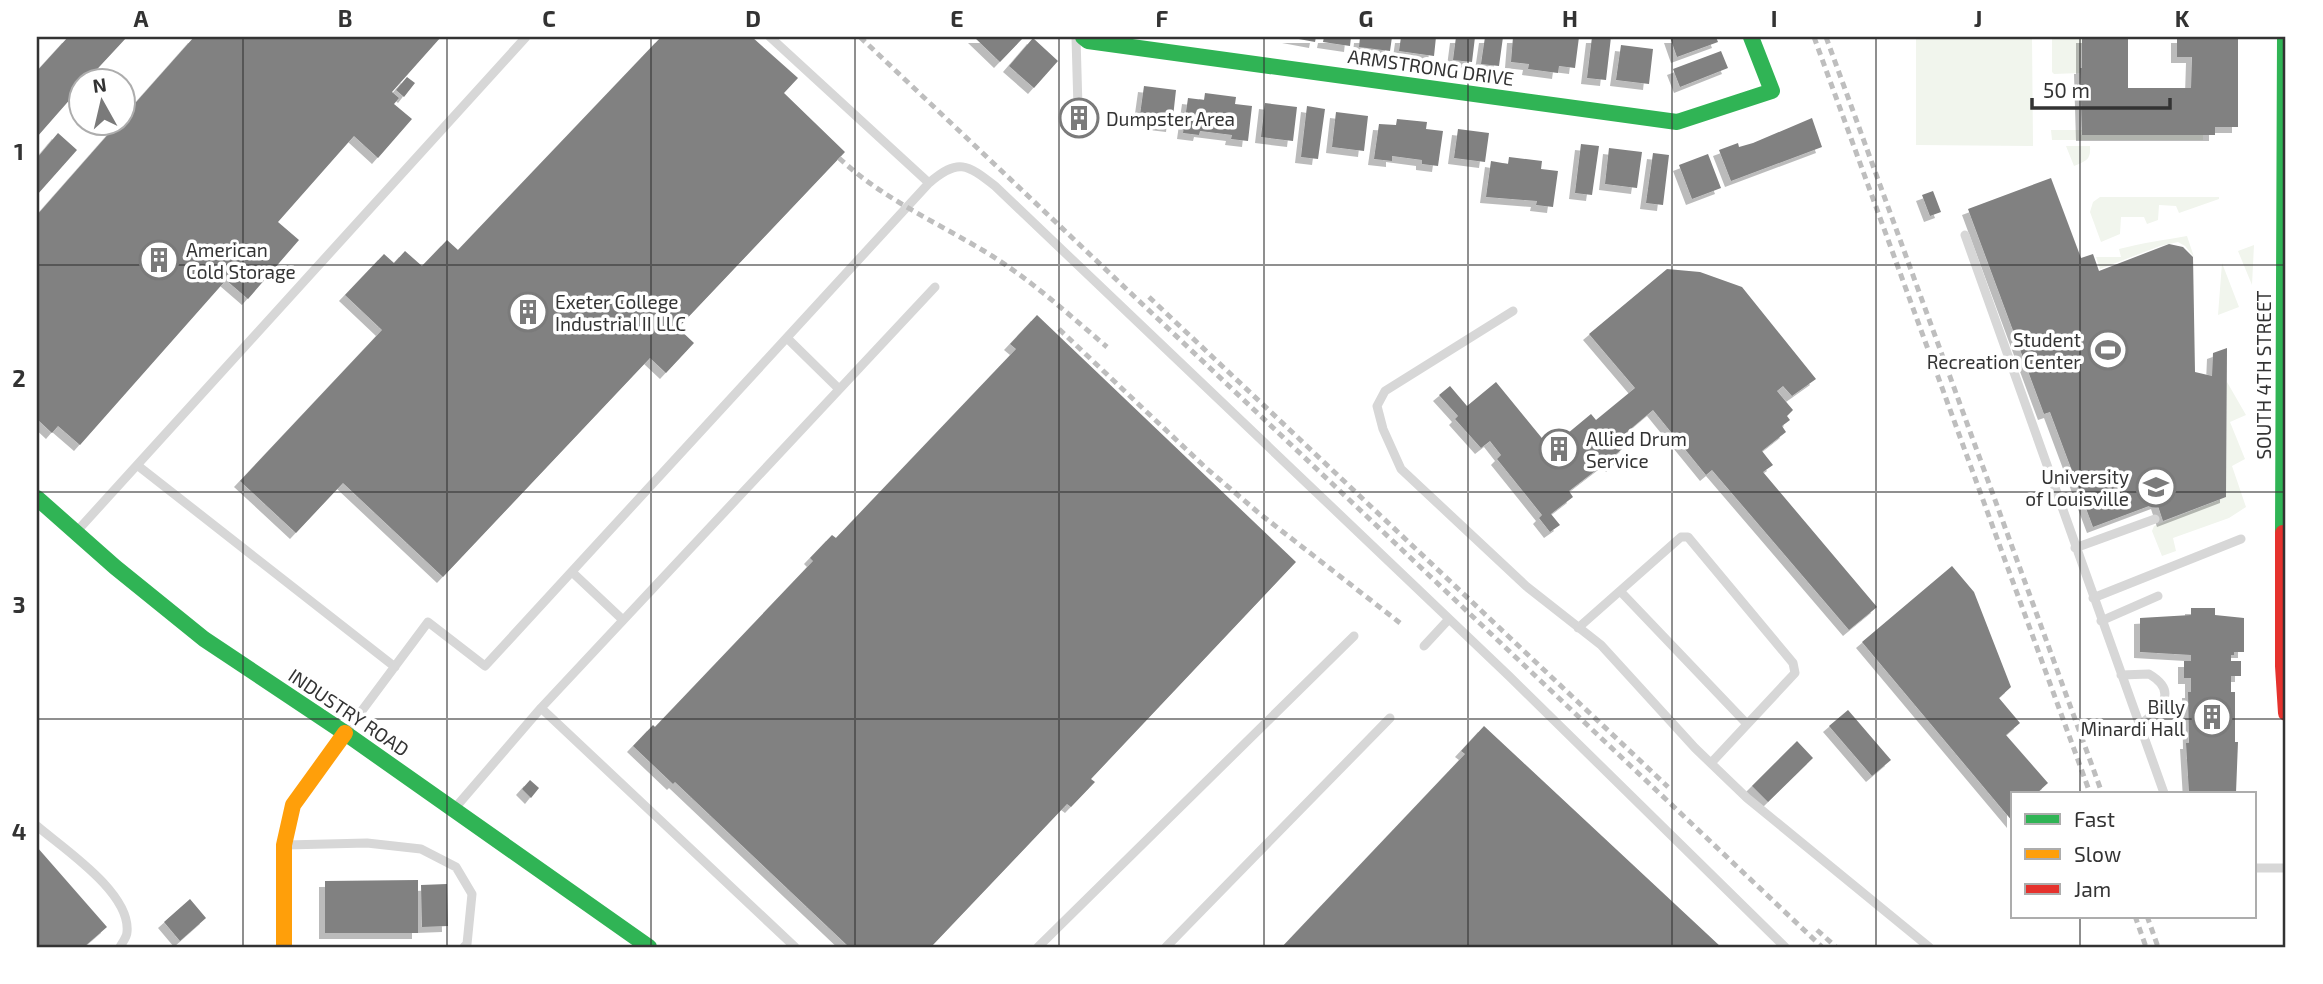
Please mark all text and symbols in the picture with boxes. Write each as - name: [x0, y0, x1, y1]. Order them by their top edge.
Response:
- text: A: [133, 4, 149, 32]
- text: B: [338, 4, 352, 32]
- text: C: [542, 4, 556, 32]
- text: D: [745, 4, 761, 32]
- text: E: [950, 4, 964, 32]
- text: F: [1156, 4, 1169, 32]
- text: G: [1359, 4, 1373, 32]
- text: H: [1562, 4, 1578, 32]
- text: I: [1771, 4, 1777, 32]
- text: J: [1974, 4, 1982, 32]
- text: K: [2175, 4, 2190, 32]
- street label: ARMSTRONG DRIVE: [1346, 44, 1516, 90]
- north arrow: [66, 66, 136, 136]
- scale bar: [2032, 66, 2171, 110]
- text: N: [91, 72, 108, 97]
- text: 50 m: [2043, 77, 2090, 102]
- building icon: Dumpster Area: [1058, 97, 1100, 139]
- place label: Dumpster Area: [1106, 107, 1235, 130]
- text: 1: [14, 137, 24, 165]
- place label: American Cold Storage: [186, 238, 296, 283]
- building icon: American Cold Storage: [138, 239, 180, 281]
- place label: Exeter College Industrial II LLC: [555, 290, 686, 335]
- street label: SOUTH 4TH STREET: [2252, 290, 2275, 460]
- building icon: Exeter College Industrial II LLC: [507, 291, 549, 333]
- place label: Student Recreation Center: [1927, 328, 2081, 373]
- sports icon: Student Recreation Center: [2087, 329, 2129, 371]
- text: 2: [12, 364, 26, 392]
- place label: Allied Drum Service: [1586, 427, 1687, 472]
- building icon: Allied Drum Service: [1538, 428, 1580, 470]
- place label: University of Louisville: [2025, 465, 2129, 510]
- school or university icon: University of Louisville: [2135, 466, 2177, 508]
- text: 3: [12, 590, 26, 618]
- street label: INDUSTRY ROAD: [284, 663, 414, 761]
- place label: Billy Minardi Hall: [2080, 695, 2185, 740]
- building icon: Billy Minardi Hall: [2191, 696, 2233, 738]
- legend: [2011, 792, 2256, 918]
- text: Fast: [2074, 806, 2115, 831]
- text: 4: [12, 817, 26, 845]
- text: Slow: [2074, 841, 2121, 866]
- text: Jam: [2074, 876, 2111, 901]

